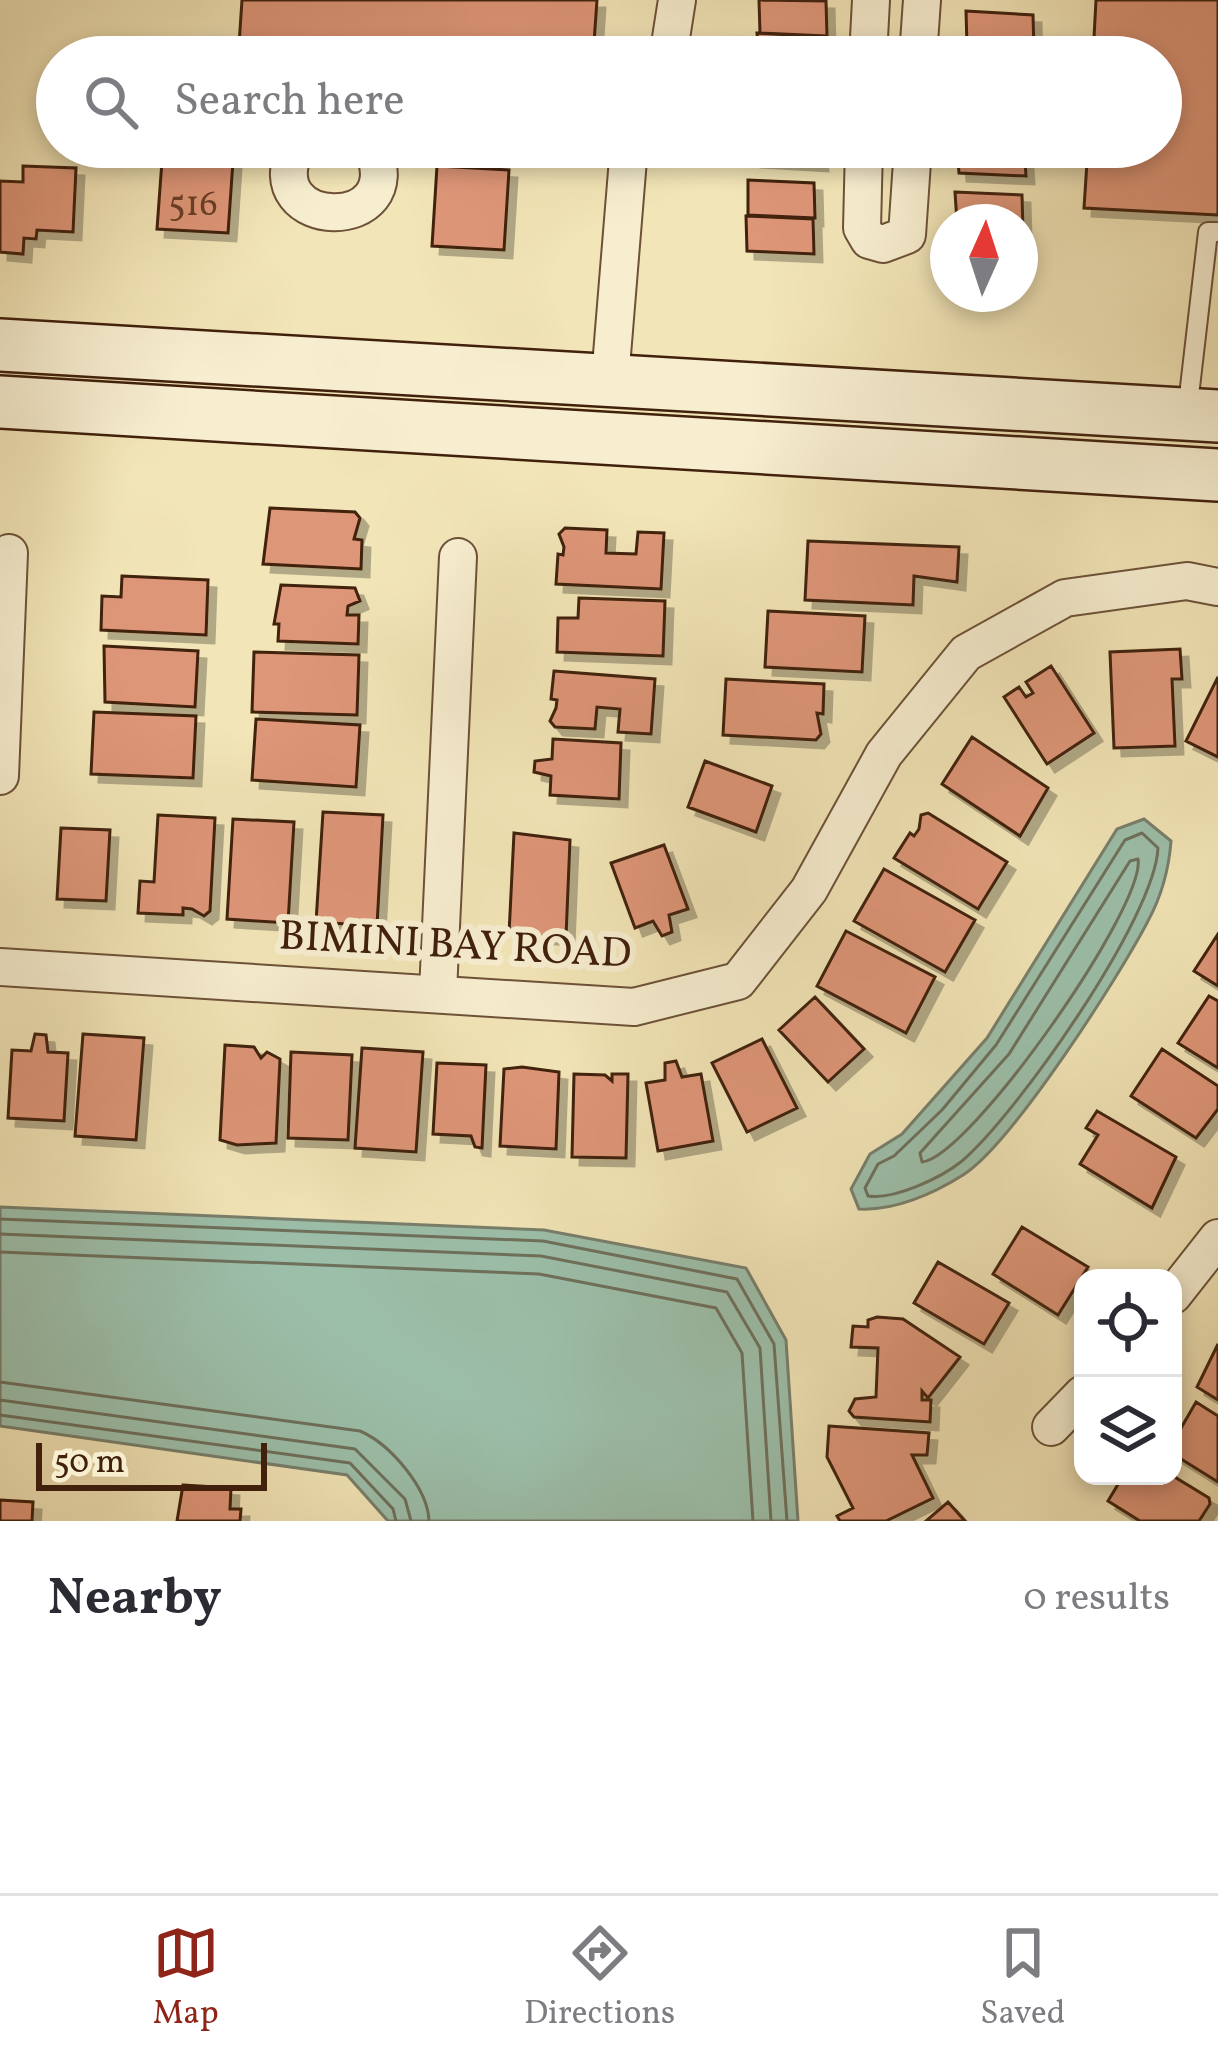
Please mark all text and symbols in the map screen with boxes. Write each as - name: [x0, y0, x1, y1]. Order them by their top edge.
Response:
- search box: [36, 36, 1182, 168]
- icon: search: [78, 69, 144, 135]
- text: Search here: [174, 71, 405, 134]
- house number: 516: [168, 181, 218, 231]
- north arrow: [930, 204, 1038, 312]
- street label: BIMINI BAY ROAD: [277, 908, 633, 986]
- map controls: [1074, 1269, 1182, 1485]
- button: locate: [1074, 1269, 1182, 1377]
- button: layers: [1074, 1377, 1182, 1485]
- scale bar: [36, 1437, 267, 1490]
- text: 50 m: [54, 1441, 125, 1487]
- text: Nearby: [48, 1564, 222, 1635]
- text: 0 results: [1023, 1572, 1170, 1626]
- tab: Map: [153, 1920, 219, 2038]
- tab: Directions: [524, 1920, 675, 2038]
- tab: Saved: [980, 1920, 1065, 2038]

